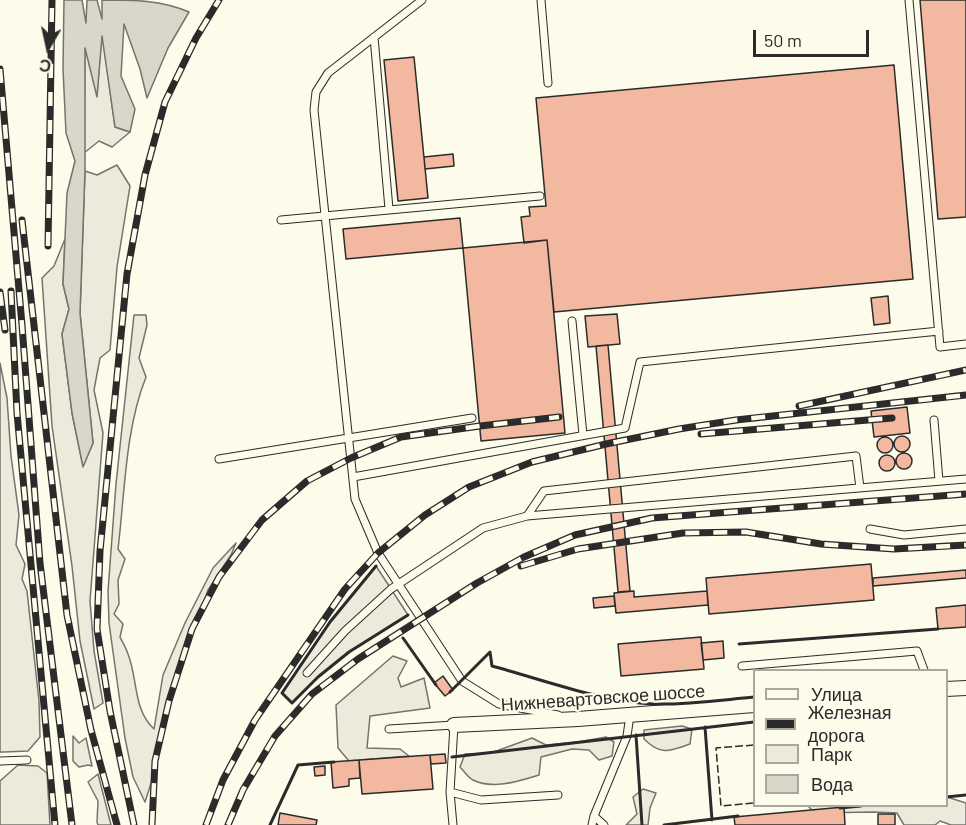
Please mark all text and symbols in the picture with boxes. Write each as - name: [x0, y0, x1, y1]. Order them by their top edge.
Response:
- north arrow: [18, 18, 78, 78]
- scale bar: [756, 18, 872, 56]
- text: 50 m: [764, 29, 802, 51]
- text: С: [38, 56, 52, 77]
- legend: [753, 669, 948, 807]
- street label: Нижневартовское шоссе: [500, 680, 706, 716]
- text: Улица: [811, 683, 862, 705]
- text: Железная дорога: [808, 701, 892, 746]
- text: Парк: [811, 743, 852, 765]
- text: Вода: [811, 773, 853, 795]

